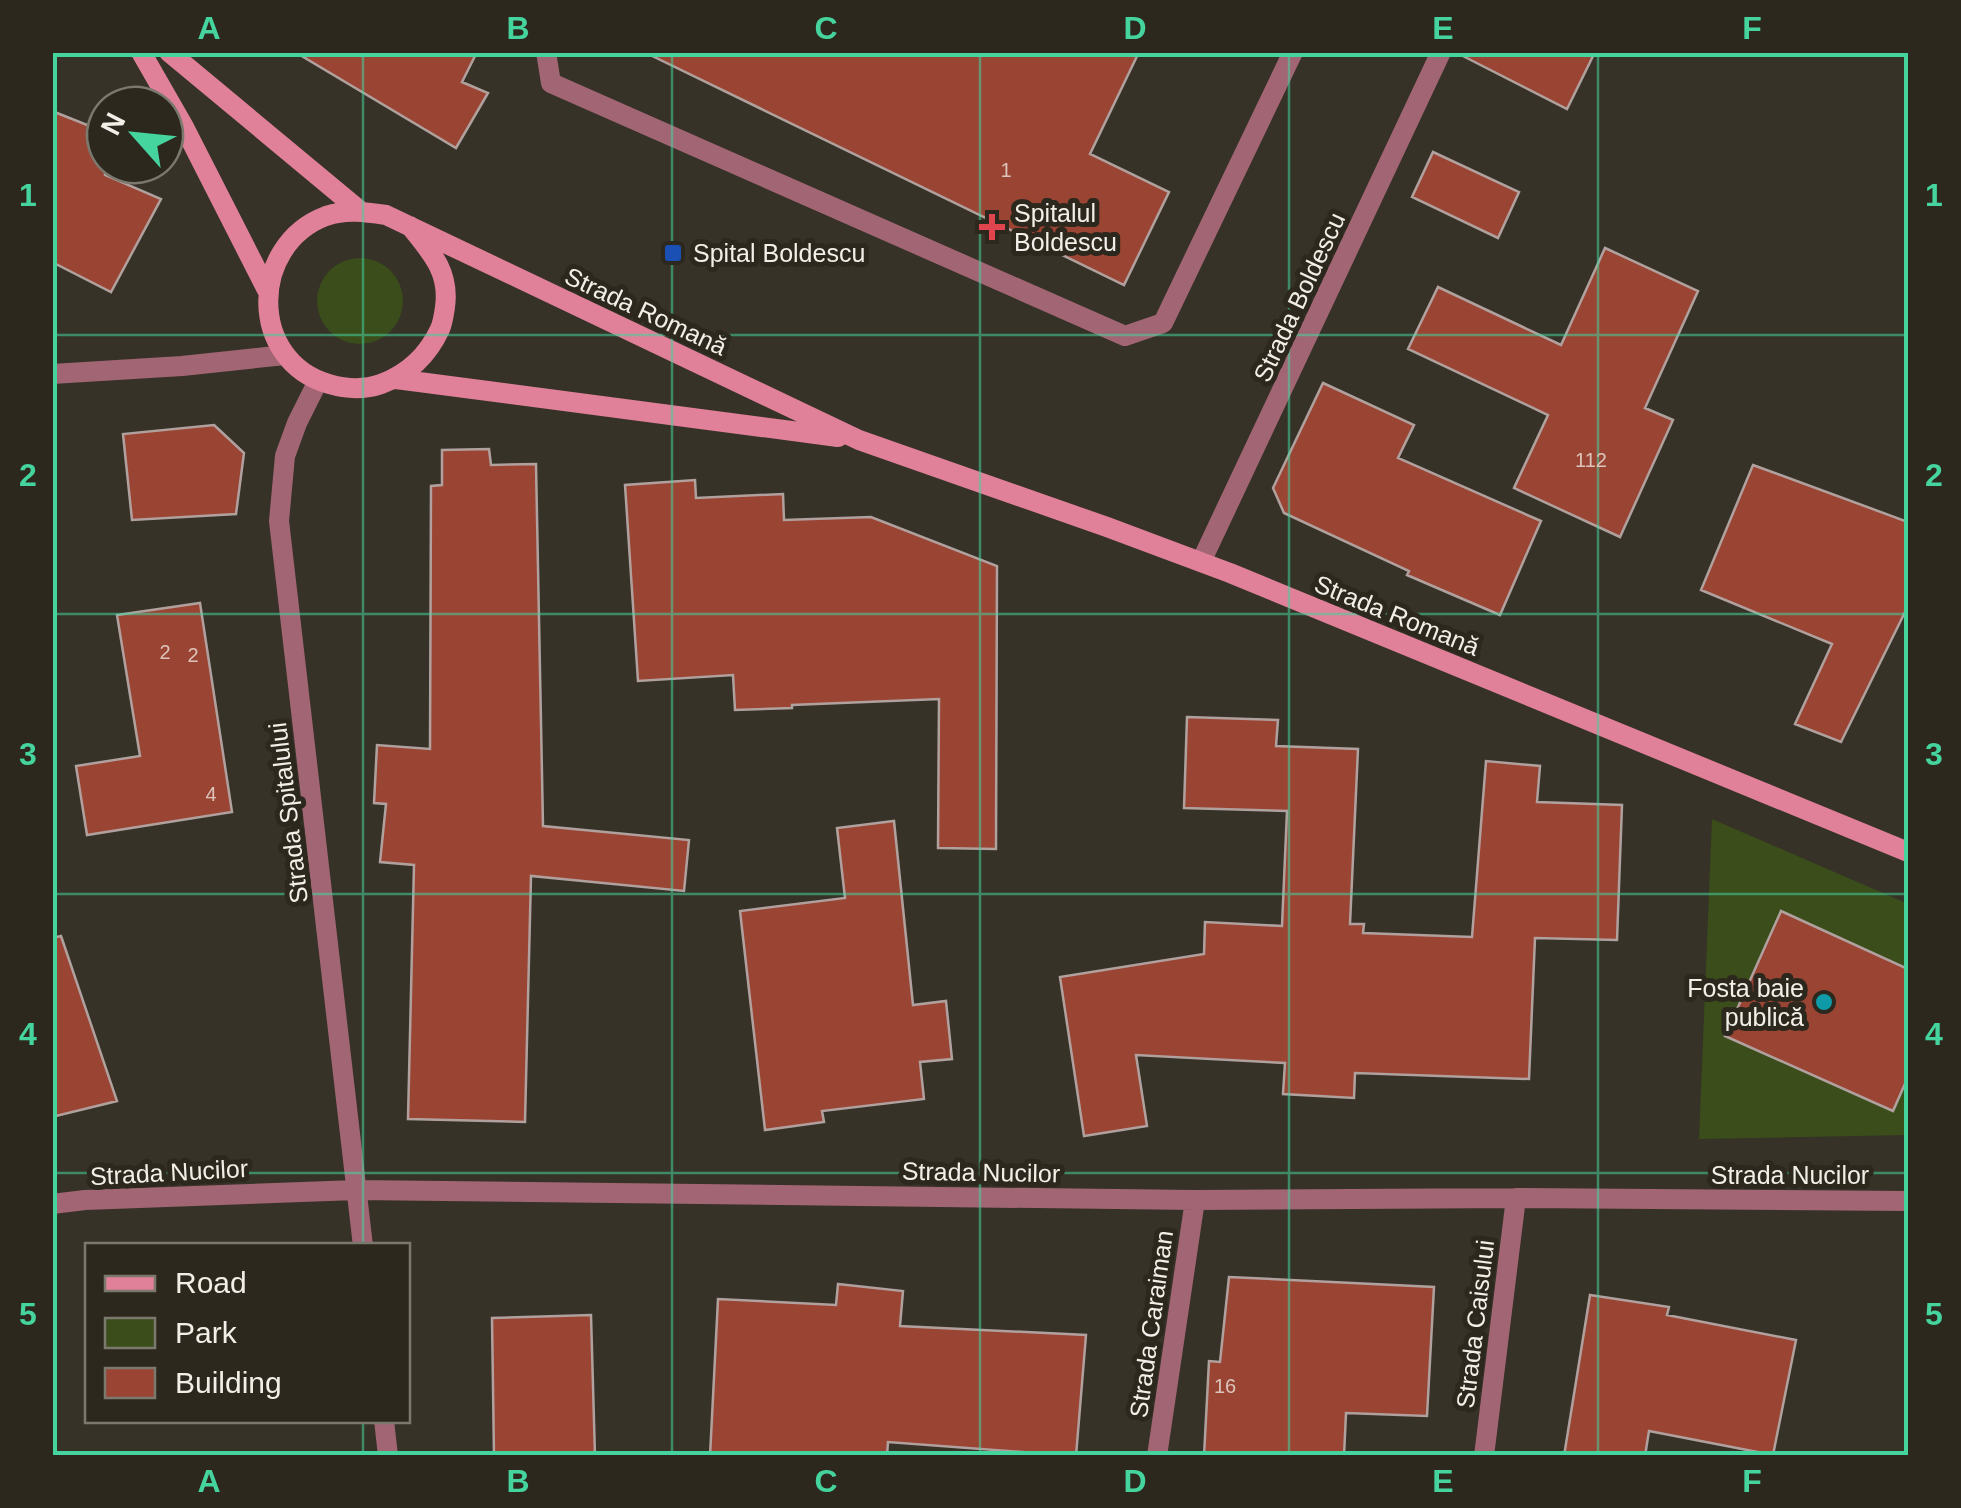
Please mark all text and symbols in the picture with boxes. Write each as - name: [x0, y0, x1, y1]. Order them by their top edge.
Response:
- text: A: [197, 10, 221, 46]
- text: B: [506, 10, 530, 46]
- text: C: [814, 10, 838, 46]
- text: D: [1123, 10, 1147, 46]
- text: E: [1432, 10, 1454, 46]
- text: F: [1742, 10, 1762, 46]
- north arrow: [85, 85, 185, 185]
- text: N: [95, 108, 132, 140]
- house number: 1: [1000, 159, 1012, 181]
- text: 1: [19, 177, 37, 213]
- text: 1: [1925, 177, 1943, 213]
- place label: Spitalul Boldescu: [1014, 199, 1117, 256]
- street label: Strada Boldescu: [1248, 208, 1350, 386]
- marker: Spitalul Boldescu: [979, 214, 1005, 240]
- place label: Spital Boldescu: [693, 239, 865, 267]
- marker: Spital Boldescu: [662, 242, 684, 264]
- street label: Strada Romană: [561, 261, 731, 361]
- house number: 112: [1575, 449, 1607, 471]
- text: 2: [19, 457, 37, 493]
- text: 2: [1925, 457, 1943, 493]
- street label: Strada Romană: [1311, 569, 1484, 661]
- house number: 2: [159, 641, 171, 663]
- house number: 2: [187, 644, 199, 666]
- street label: Strada Spitalului: [263, 721, 313, 905]
- text: 3: [19, 736, 37, 772]
- text: 3: [1925, 736, 1943, 772]
- house number: 4: [205, 783, 217, 805]
- place label: Fosta baie publică: [1687, 974, 1804, 1031]
- marker: Fosta baie publică: [1813, 991, 1835, 1013]
- text: 4: [19, 1016, 37, 1052]
- text: 4: [1925, 1016, 1943, 1052]
- street label: Strada Nucilor: [89, 1154, 249, 1190]
- street label: Strada Nucilor: [902, 1157, 1060, 1187]
- street label: Strada Nucilor: [1711, 1161, 1869, 1189]
- street label: Strada Caraiman: [1124, 1228, 1178, 1420]
- street label: Strada Caisului: [1451, 1238, 1499, 1410]
- legend: [85, 1243, 410, 1423]
- text: Road: [175, 1266, 247, 1299]
- text: 5: [19, 1296, 37, 1332]
- text: 5: [1925, 1296, 1943, 1332]
- text: Park: [175, 1316, 238, 1349]
- text: Building: [175, 1366, 282, 1399]
- house number: 16: [1214, 1375, 1236, 1397]
- text: A: [197, 1463, 221, 1499]
- text: B: [506, 1463, 530, 1499]
- text: C: [814, 1463, 838, 1499]
- text: D: [1123, 1463, 1147, 1499]
- text: E: [1432, 1463, 1454, 1499]
- text: F: [1742, 1463, 1762, 1499]

